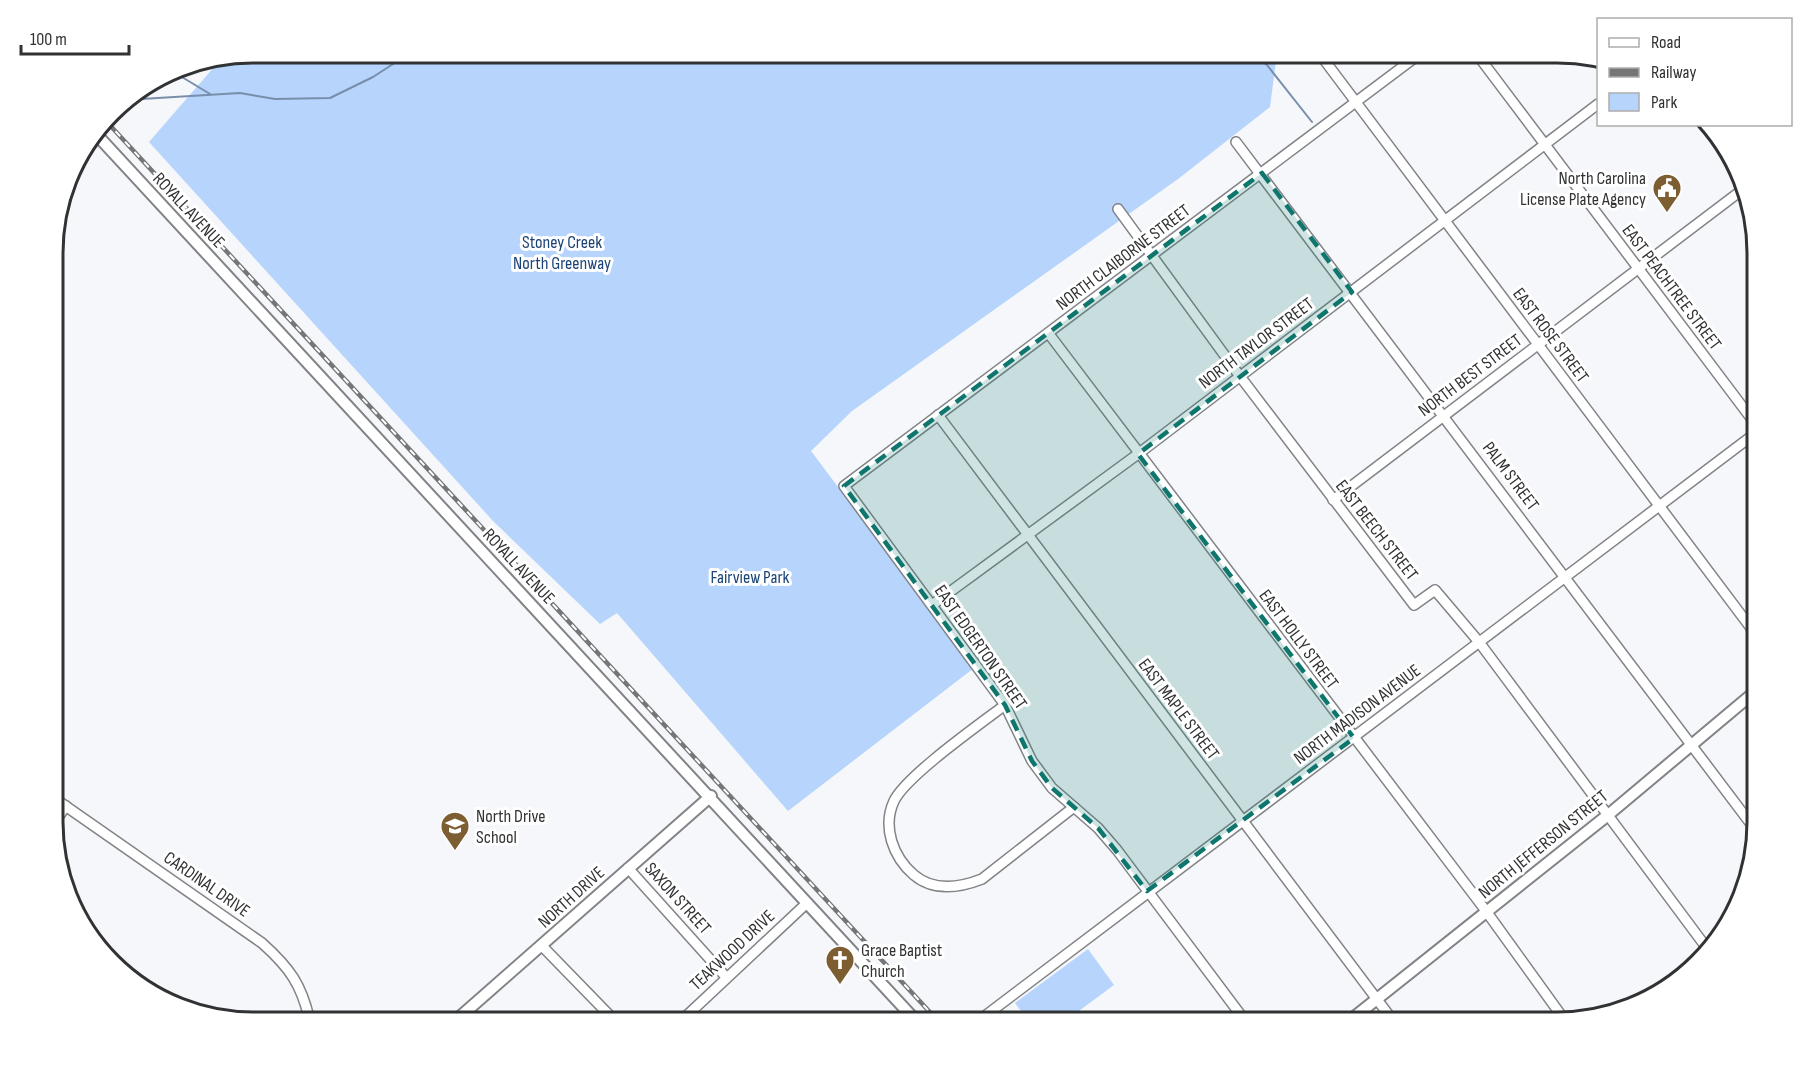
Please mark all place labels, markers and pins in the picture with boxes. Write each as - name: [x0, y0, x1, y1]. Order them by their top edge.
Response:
- place label: North Carolina License Plate Agency: [1520, 168, 1646, 210]
- public building icon: North Carolina License Plate Agency: [1651, 172, 1683, 214]
- place label: North Drive School: [476, 806, 546, 848]
- school or university icon: North Drive School: [439, 810, 471, 852]
- place label: Grace Baptist Church: [861, 940, 943, 982]
- church icon: Grace Baptist Church: [824, 944, 856, 986]

